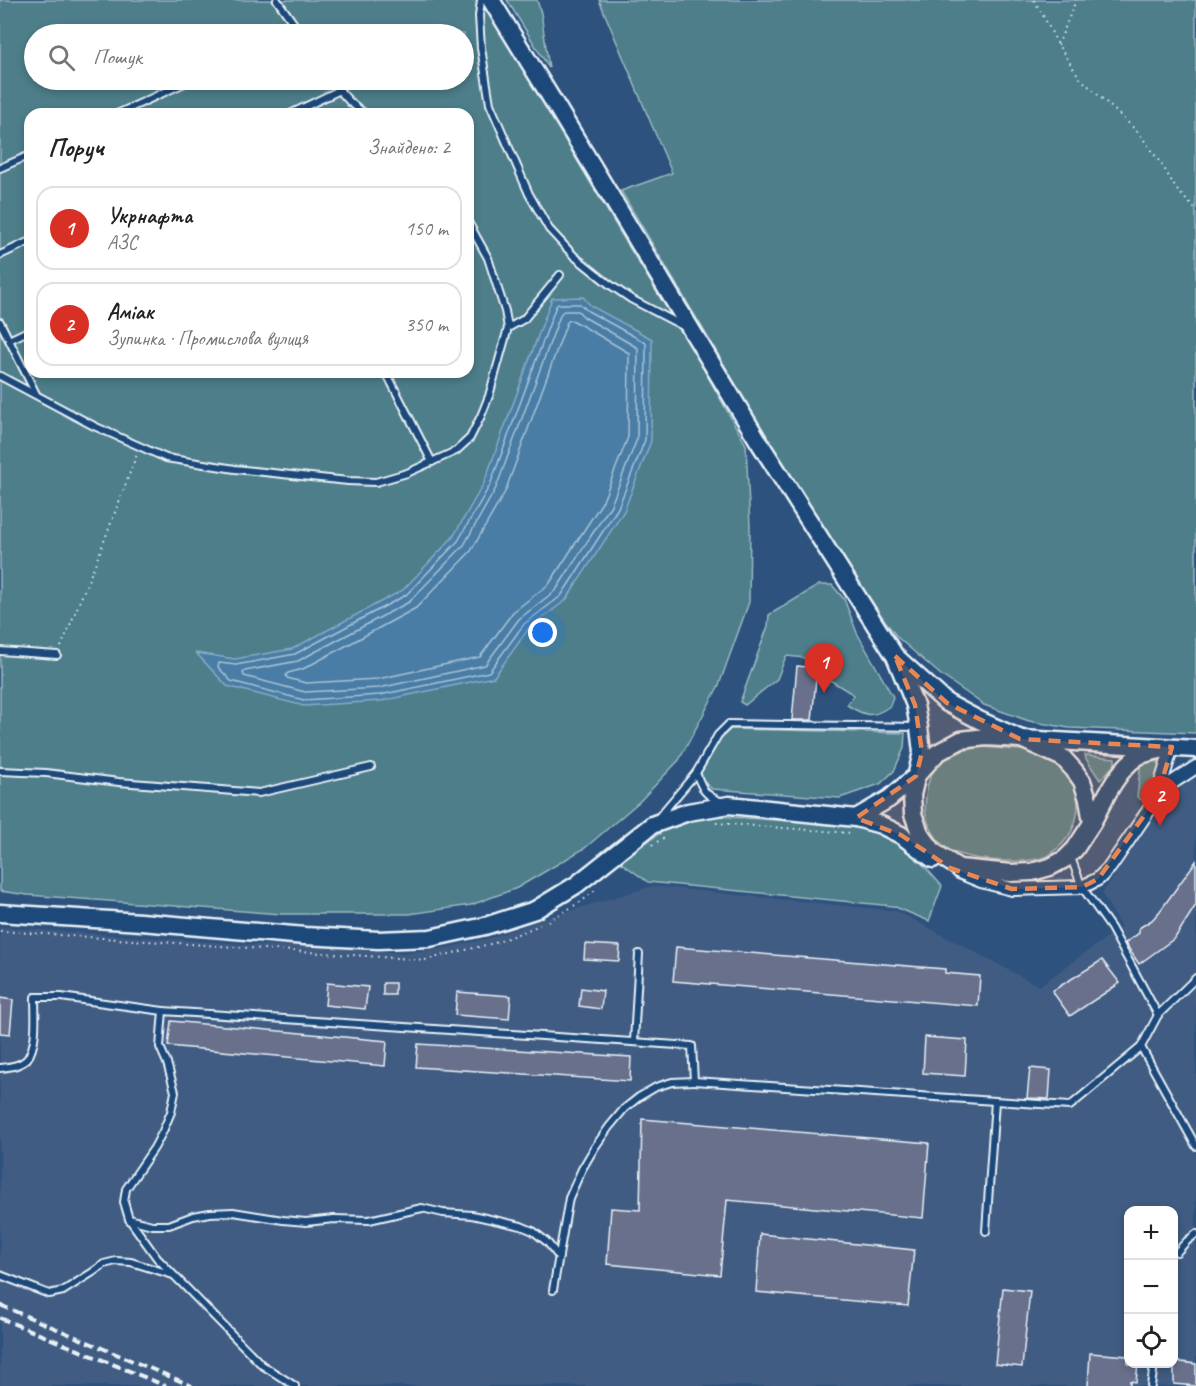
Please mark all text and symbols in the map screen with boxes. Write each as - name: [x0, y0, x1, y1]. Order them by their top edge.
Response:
- search box: [24, 24, 474, 90]
- icon: search: [45, 41, 78, 74]
- text: Пошук: [93, 43, 142, 71]
- text: Поруч: [48, 131, 104, 164]
- text: Знайдено: 2: [368, 135, 450, 160]
- text: Укрнафта: [107, 202, 192, 230]
- text: 1: [65, 216, 74, 241]
- text: 150 m: [405, 216, 448, 241]
- text: АЗС: [107, 230, 137, 255]
- text: Аміак: [107, 298, 153, 326]
- text: 2: [65, 312, 74, 337]
- text: 350 m: [405, 312, 448, 337]
- text: Зупинка · Промислова вулиця: [107, 326, 308, 351]
- your location: [528, 618, 557, 647]
- pin: 1: [804, 644, 844, 693]
- pin: 2: [1140, 776, 1180, 826]
- map controls: [1124, 1206, 1178, 1368]
- button: +: [1124, 1206, 1178, 1260]
- button: −: [1124, 1260, 1178, 1314]
- button: locate: [1124, 1314, 1178, 1368]

